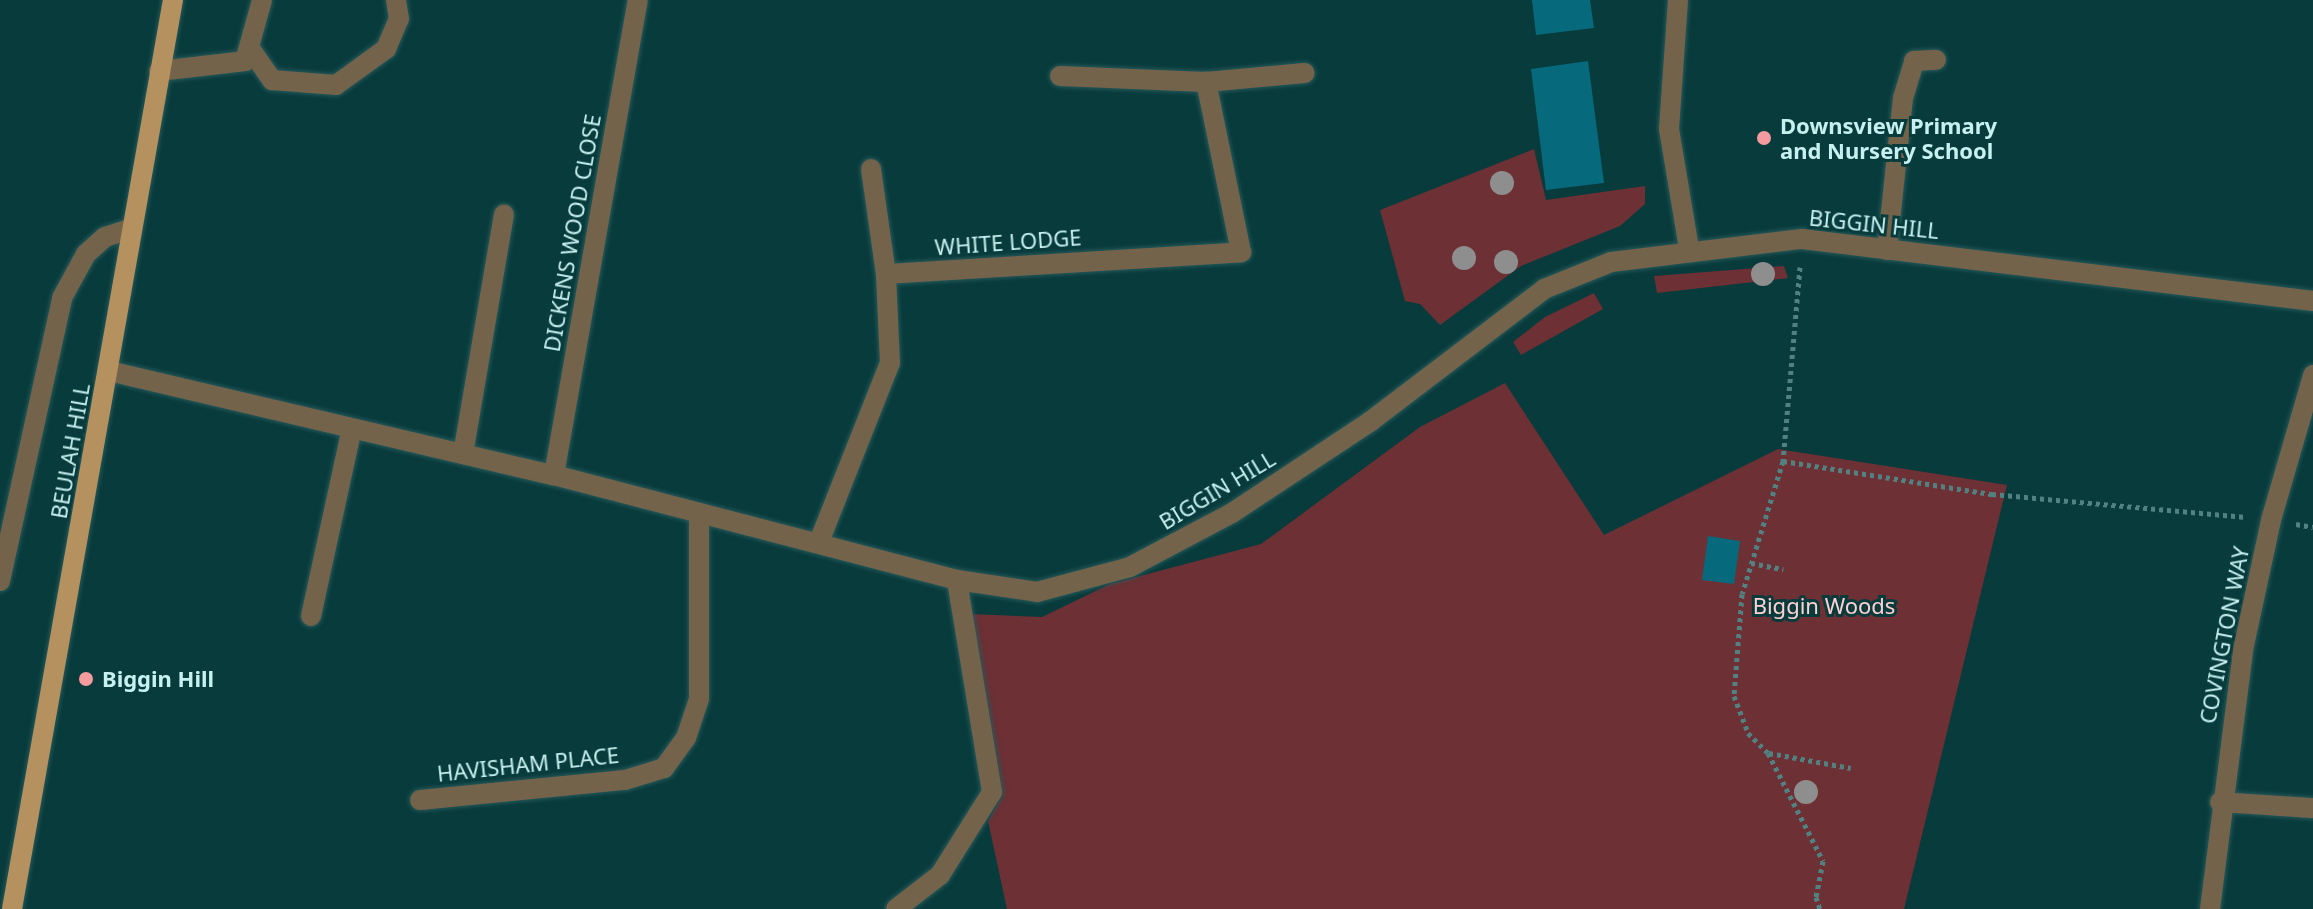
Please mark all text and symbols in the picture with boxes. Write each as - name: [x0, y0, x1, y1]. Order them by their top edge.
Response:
- street label: DICKENS WOOD CLOSE: [538, 112, 606, 354]
- place label: Downsview Primary and Nursery School: [1780, 112, 1997, 164]
- marker: Downsview Primary and Nursery School: [1755, 129, 1773, 147]
- street label: BIGGIN HILL: [1808, 204, 1940, 244]
- street label: WHITE LODGE: [934, 224, 1082, 260]
- street label: BEULAH HILL: [45, 381, 95, 521]
- street label: BIGGIN HILL: [1154, 445, 1280, 535]
- street label: COVINGTON WAY: [2194, 544, 2254, 726]
- park label: Biggin Woods: [1753, 593, 1895, 619]
- place label: Biggin Hill: [102, 666, 214, 692]
- marker: Biggin Hill: [77, 670, 95, 688]
- street label: HAVISHAM PLACE: [436, 741, 620, 787]

